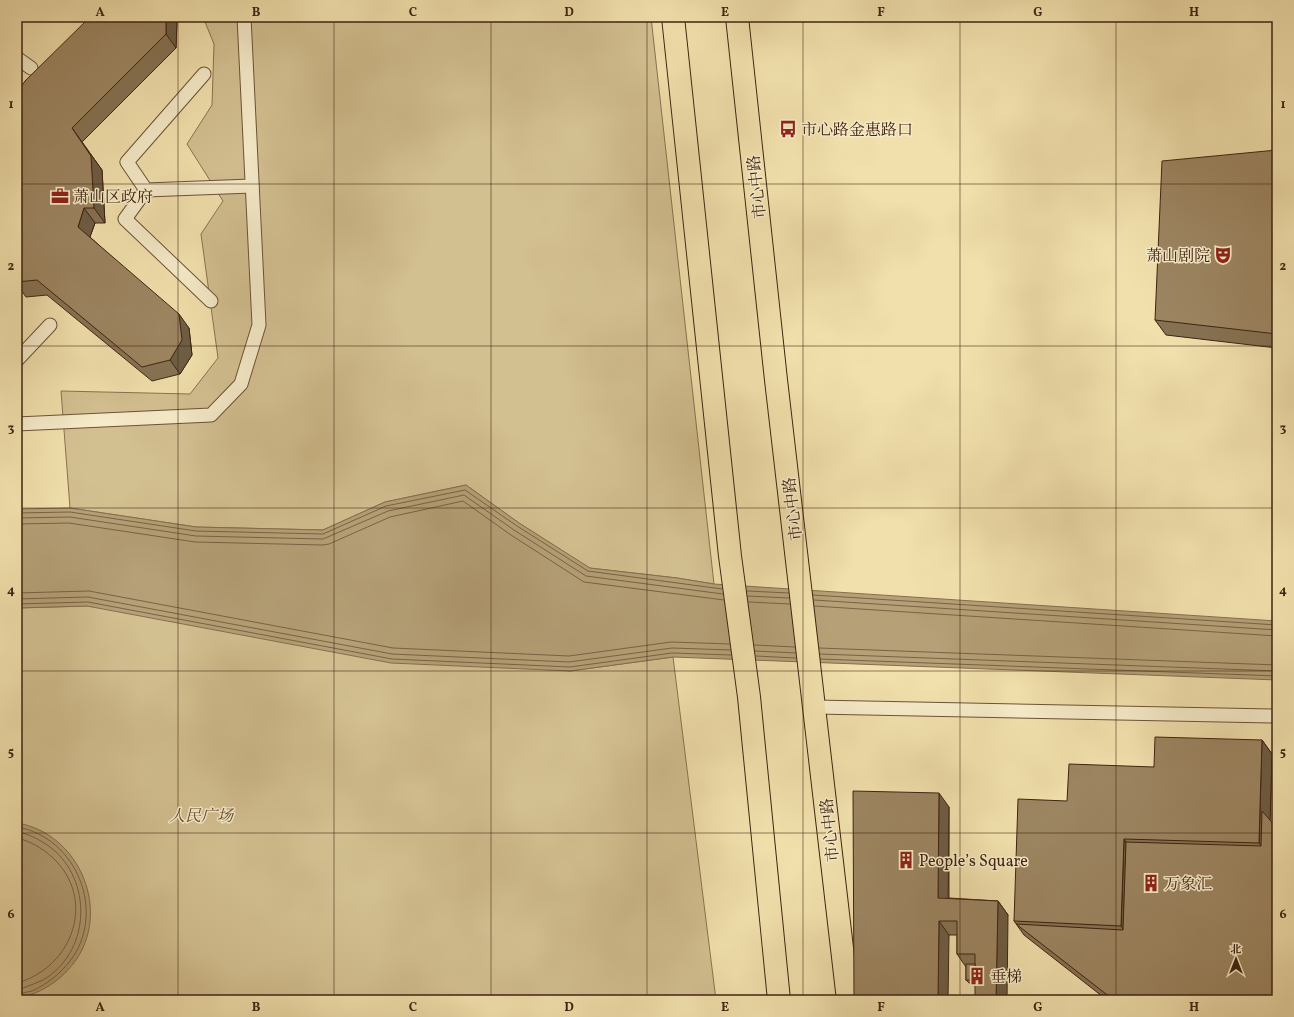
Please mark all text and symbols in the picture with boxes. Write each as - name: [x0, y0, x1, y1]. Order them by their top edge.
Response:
- text: A: [95, 4, 105, 22]
- text: B: [252, 4, 261, 22]
- text: C: [409, 4, 417, 22]
- text: D: [564, 4, 574, 22]
- text: E: [721, 4, 729, 22]
- text: F: [877, 4, 885, 22]
- text: G: [1033, 4, 1043, 22]
- text: H: [1189, 4, 1199, 22]
- text: 1: [8, 96, 14, 114]
- text: 1: [1280, 96, 1286, 114]
- bus stop icon: 市心路金惠路口: [778, 119, 798, 139]
- place label: 市心路金惠路口: [801, 120, 913, 142]
- street label: 市心中路: [744, 154, 772, 220]
- office icon: 萧山区政府: [50, 186, 70, 206]
- place label: 萧山区政府: [73, 187, 153, 209]
- theatre icon: 萧山剧院: [1213, 245, 1233, 265]
- place label: 萧山剧院: [1146, 246, 1210, 268]
- text: 2: [8, 258, 15, 276]
- text: 2: [1280, 258, 1287, 276]
- text: 3: [8, 420, 15, 438]
- text: 3: [1280, 420, 1287, 438]
- street label: 市心中路: [779, 476, 809, 542]
- text: 4: [7, 582, 15, 600]
- text: 4: [1279, 582, 1287, 600]
- text: 5: [8, 744, 14, 762]
- text: 5: [1280, 744, 1286, 762]
- street label: 市心中路: [817, 797, 845, 863]
- park label: 人民广场: [169, 806, 235, 828]
- building icon: People’s Square: [896, 850, 916, 870]
- place label: People’s Square: [919, 851, 1028, 873]
- building icon: 万象汇: [1141, 873, 1161, 893]
- place label: 万象汇: [1164, 874, 1212, 896]
- text: 6: [7, 906, 15, 924]
- text: 6: [1279, 906, 1287, 924]
- north arrow: [1216, 939, 1256, 979]
- text: 北: [1231, 943, 1242, 958]
- building icon: 垂梯: [967, 966, 987, 986]
- place label: 垂梯: [990, 967, 1022, 989]
- text: A: [95, 999, 105, 1017]
- text: B: [252, 999, 261, 1017]
- text: C: [409, 999, 417, 1017]
- text: D: [564, 999, 574, 1017]
- text: E: [721, 999, 729, 1017]
- text: F: [877, 999, 885, 1017]
- text: G: [1033, 999, 1043, 1017]
- text: H: [1189, 999, 1199, 1017]

